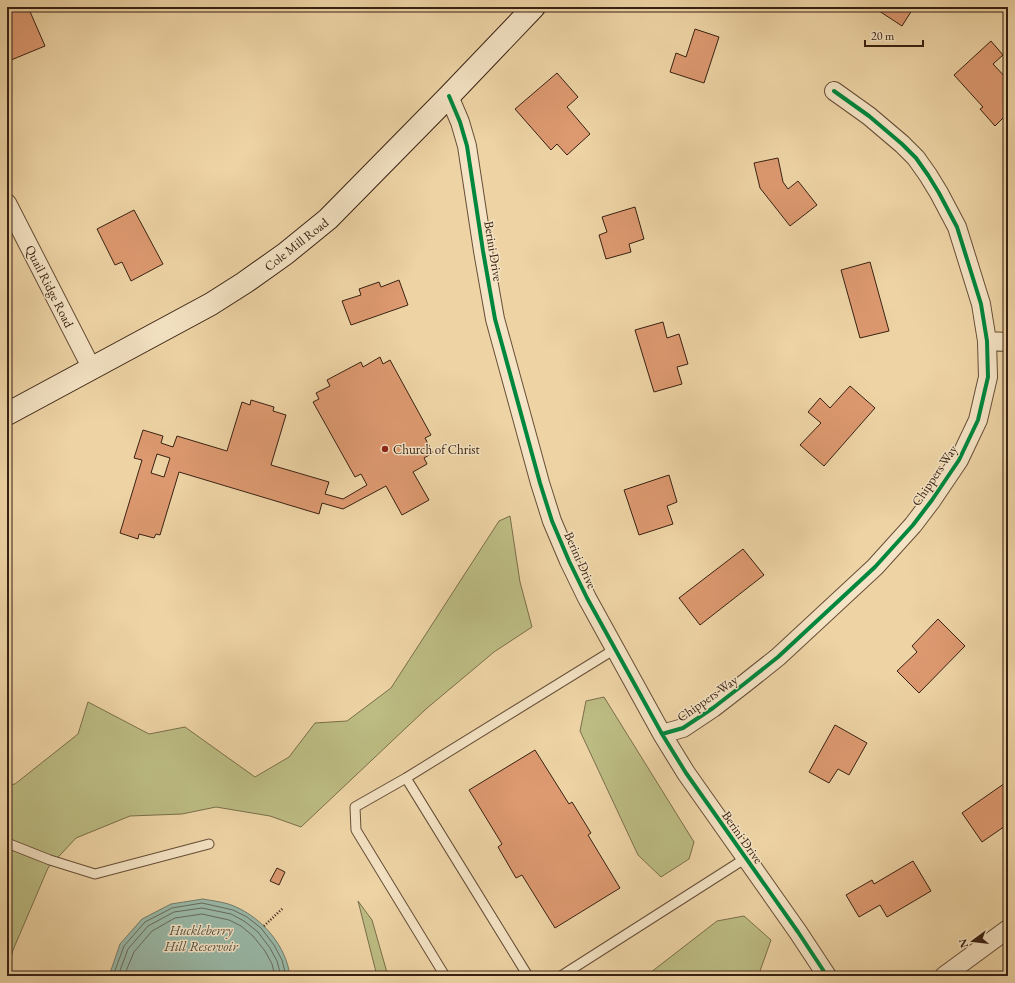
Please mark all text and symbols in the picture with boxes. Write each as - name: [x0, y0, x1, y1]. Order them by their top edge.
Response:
- scale bar: [865, 22, 923, 48]
- text: 20 m: [871, 28, 895, 44]
- street label: Cole Mill Road: [261, 214, 332, 275]
- street label: Berini Drive: [480, 220, 507, 282]
- street label: Quail Ridge Road: [21, 242, 78, 331]
- place label: Church of Christ: [393, 441, 480, 458]
- street label: Chippers Way: [908, 441, 961, 509]
- marker: Church of Christ: [380, 444, 390, 454]
- street label: Berini Drive: [560, 529, 601, 591]
- street label: Chippers Way: [674, 671, 741, 726]
- street label: Berini Drive: [718, 808, 767, 867]
- water label: Huckleberry Hill Reservoir: [163, 921, 238, 955]
- north arrow: [953, 921, 993, 961]
- text: N: [955, 937, 971, 950]

